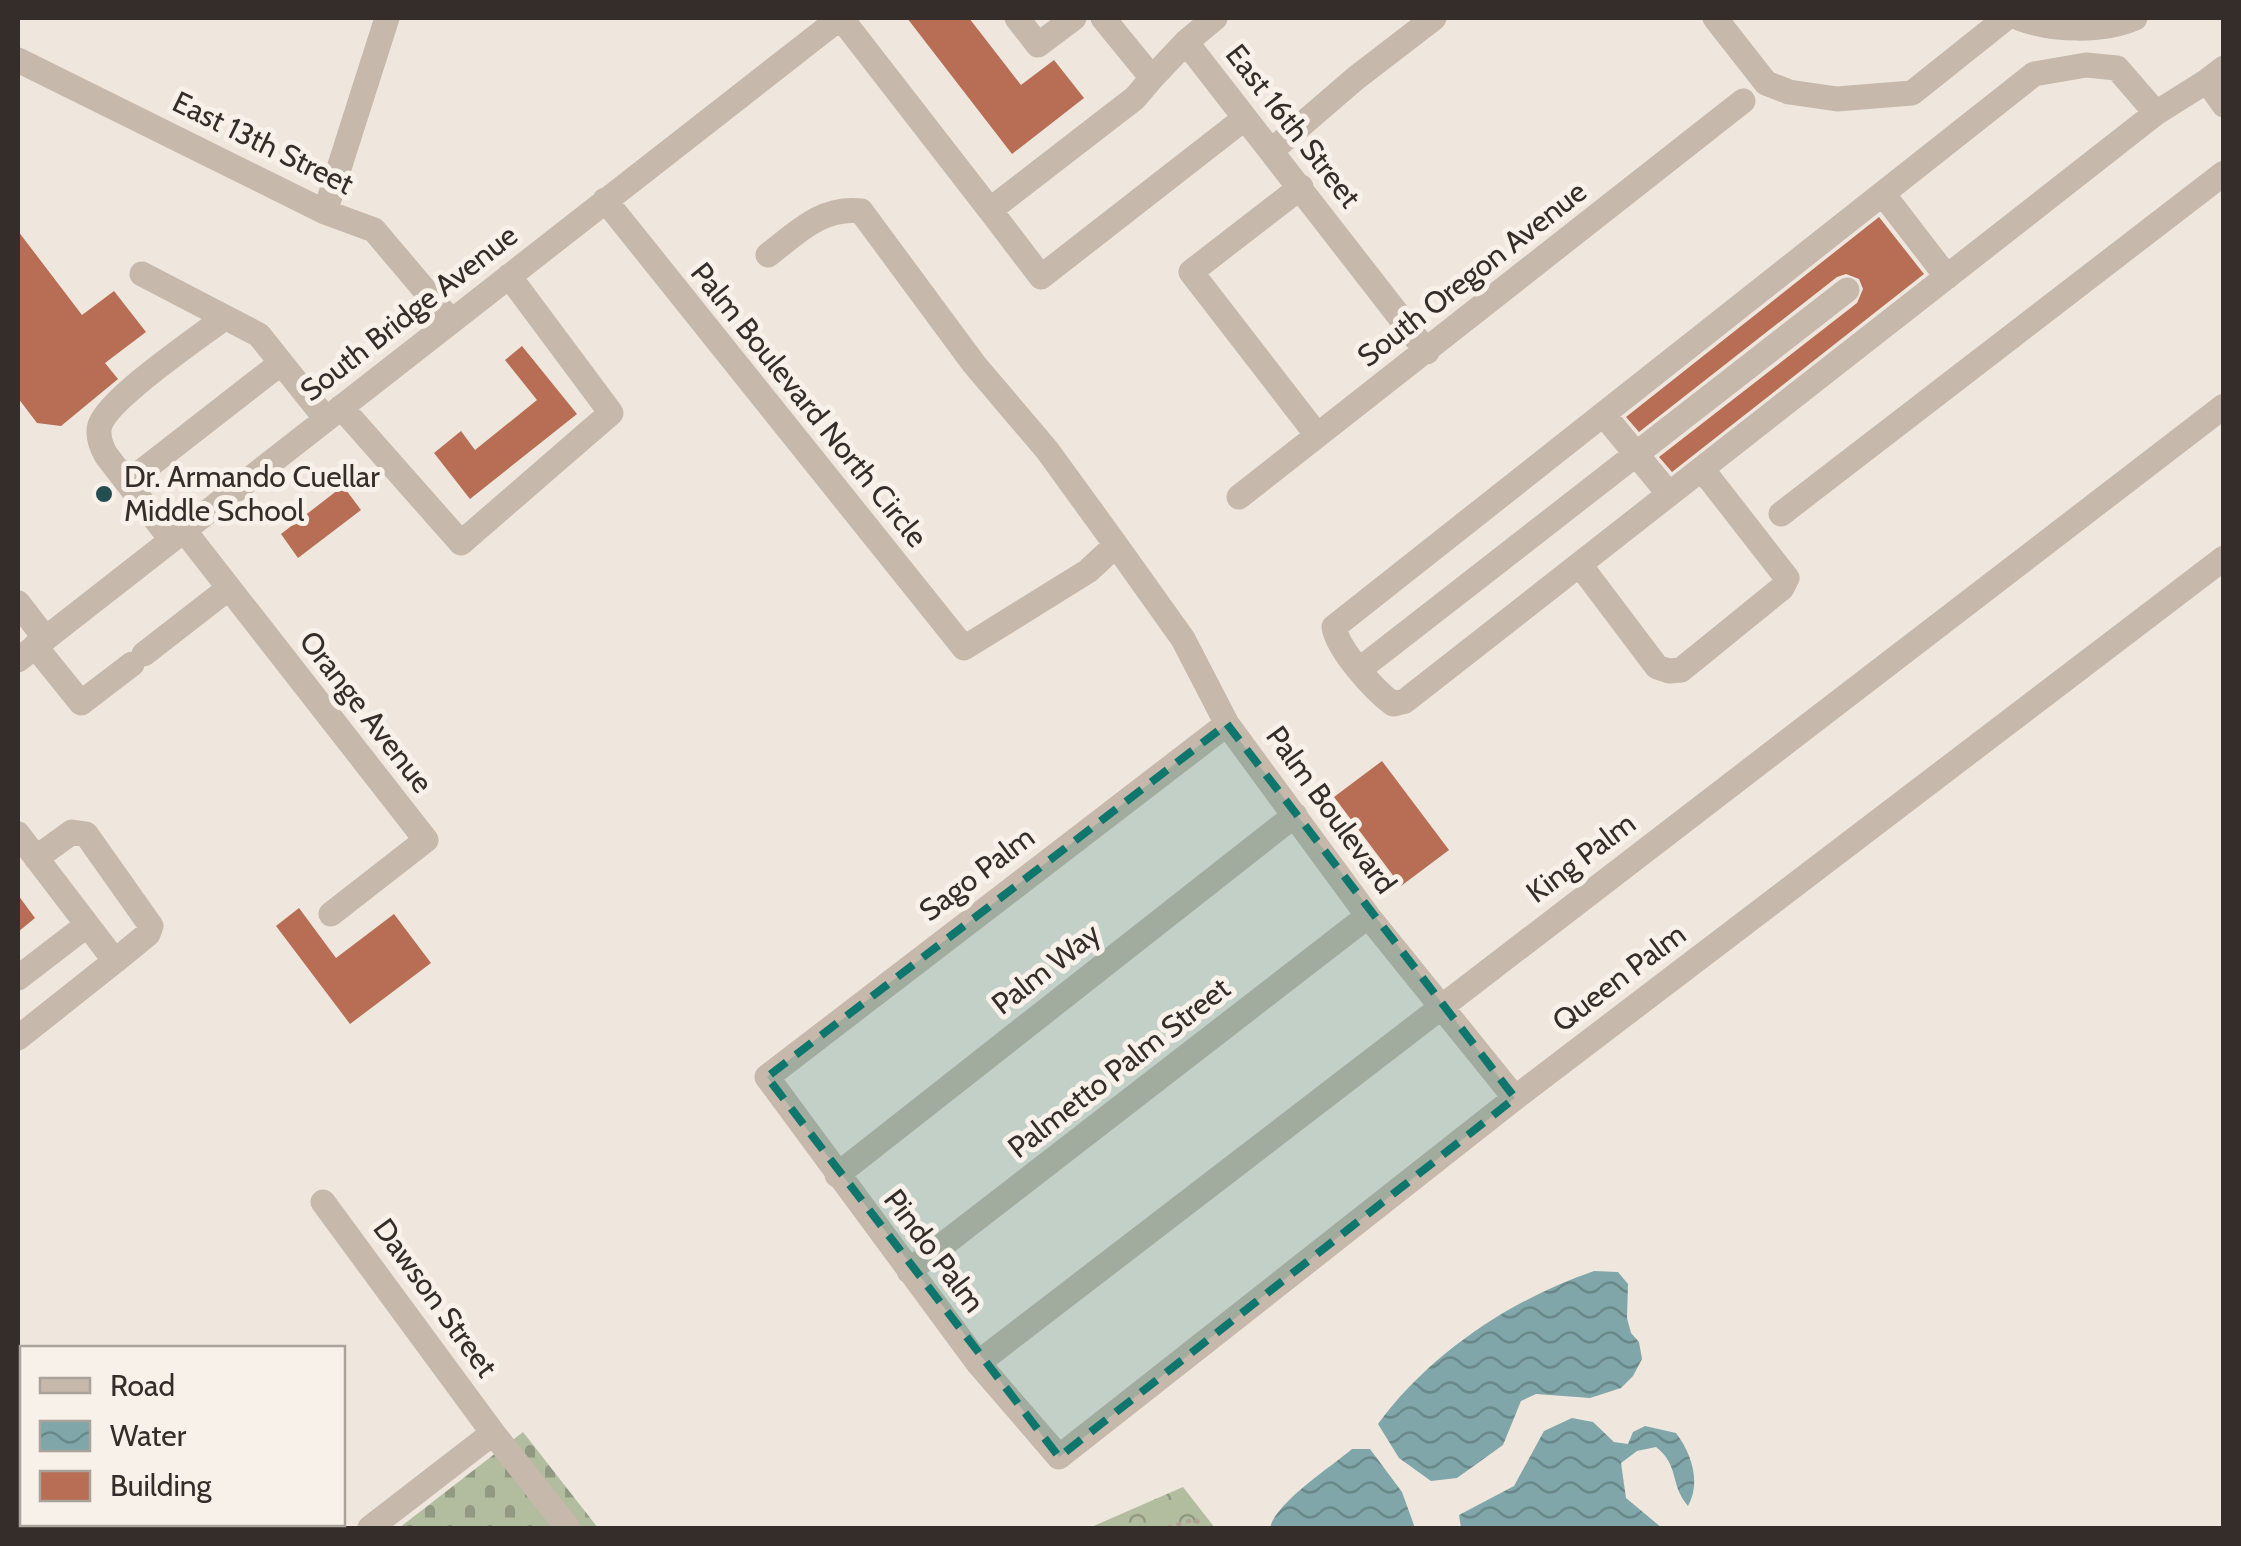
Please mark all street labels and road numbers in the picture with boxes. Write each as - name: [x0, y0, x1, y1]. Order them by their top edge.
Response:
- street label: East 16th Street: [1218, 37, 1369, 215]
- street label: East 13th Street: [167, 83, 360, 202]
- street label: South Oregon Avenue: [1350, 173, 1594, 374]
- street label: South Bridge Avenue: [293, 216, 525, 409]
- street label: Palm Boulevard North Circle: [683, 255, 936, 555]
- street label: Orange Avenue: [292, 623, 441, 800]
- street label: Palm Boulevard: [1258, 719, 1405, 901]
- street label: King Palm: [1519, 805, 1643, 911]
- street label: Sago Palm: [912, 818, 1042, 929]
- street label: Palm Way: [984, 915, 1107, 1022]
- street label: Queen Palm: [1545, 915, 1693, 1040]
- street label: Palmetto Palm Street: [1000, 969, 1237, 1166]
- street label: Pindo Palm: [876, 1182, 993, 1320]
- street label: Dawson Street: [366, 1211, 505, 1384]

